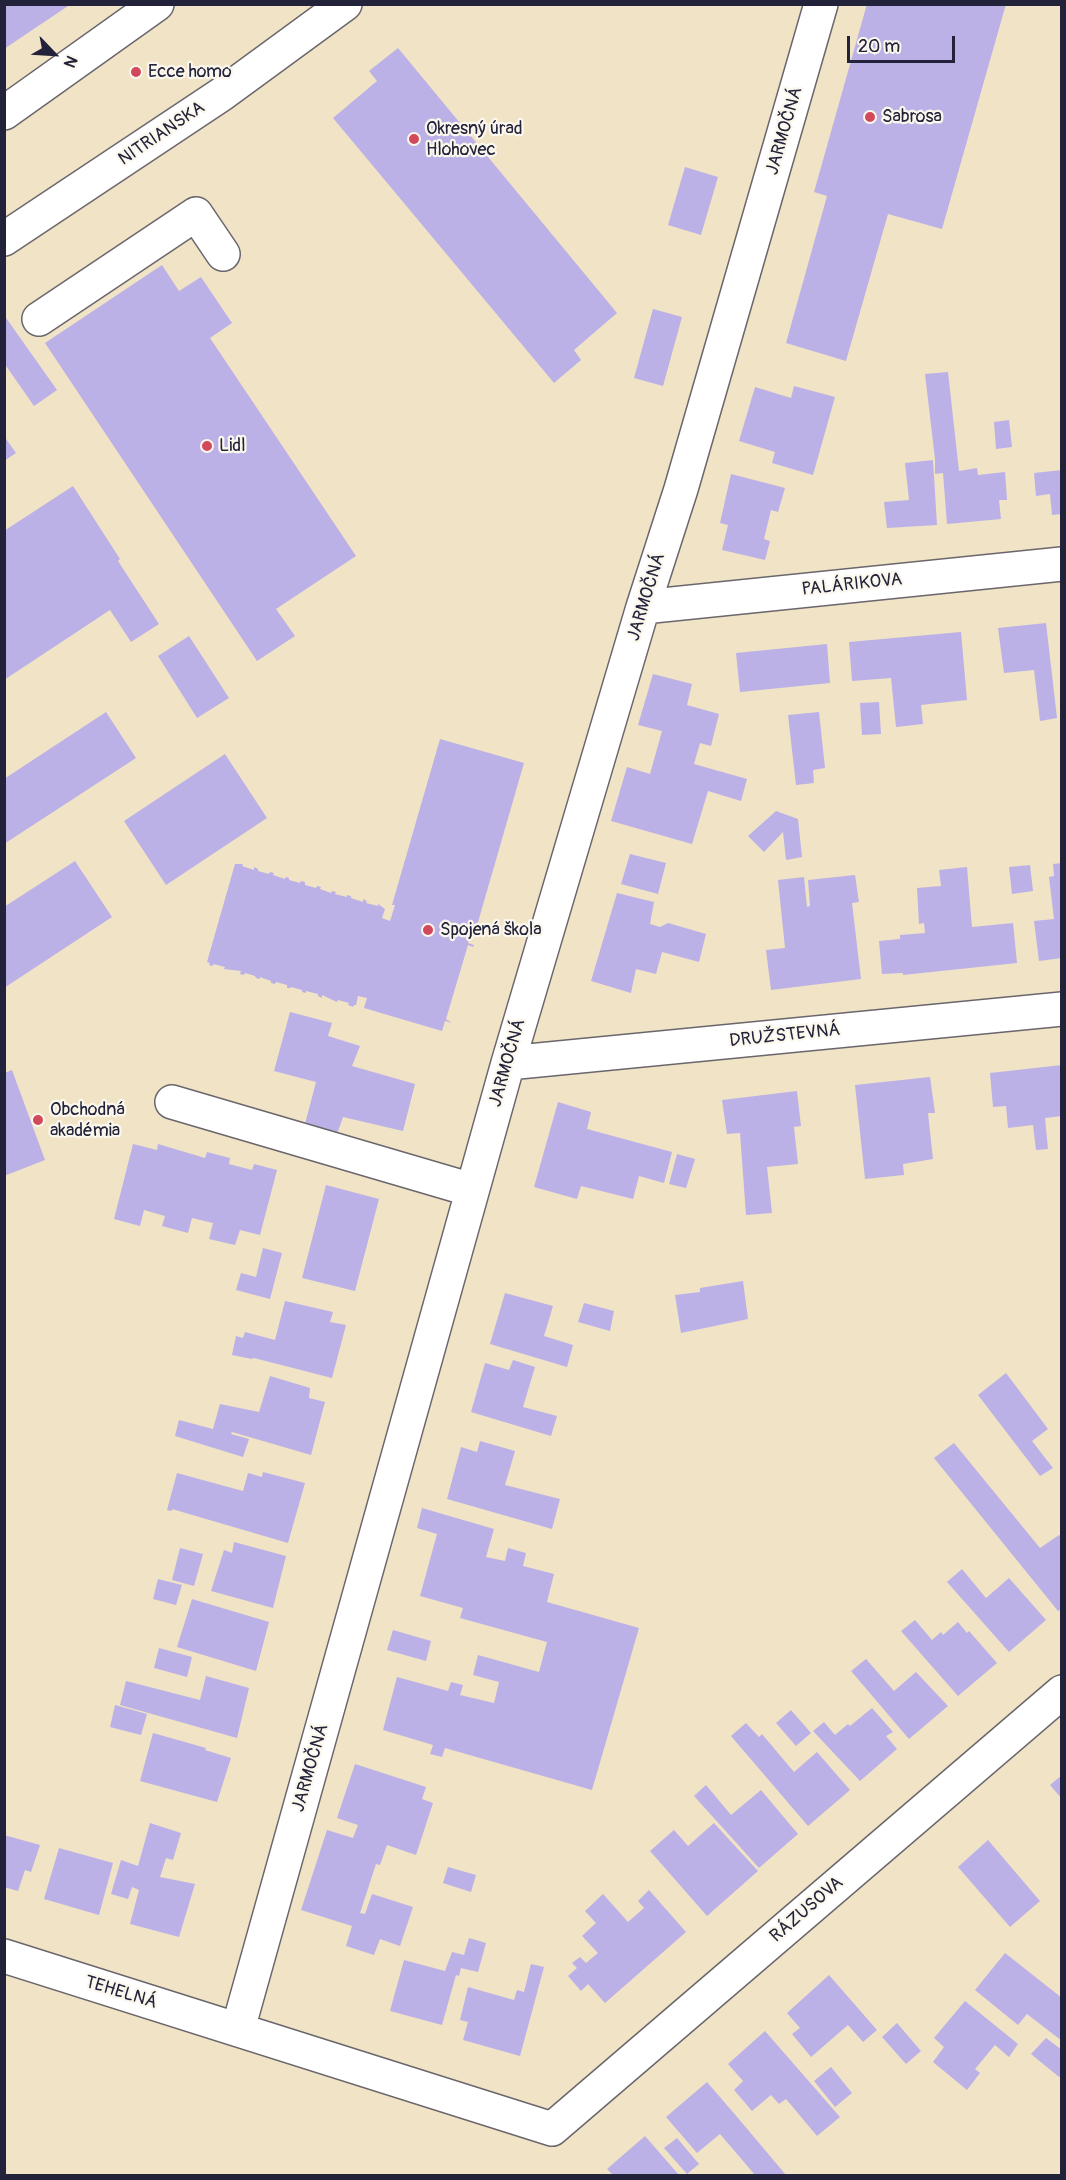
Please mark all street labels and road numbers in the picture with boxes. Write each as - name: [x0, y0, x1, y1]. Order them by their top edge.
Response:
- street label: JARMOČNÁ: [762, 84, 808, 178]
- street label: NITRIANSKA: [115, 97, 209, 171]
- street label: JARMOČNÁ: [623, 550, 671, 644]
- street label: PALÁRIKOVA: [801, 569, 903, 601]
- street label: JARMOČNÁ: [485, 1016, 531, 1110]
- street label: DRUŽSTEVNÁ: [729, 1019, 841, 1053]
- street label: JARMOČNÁ: [288, 1721, 334, 1815]
- street label: RÁZUSOVA: [766, 1872, 848, 1948]
- street label: TEHELNÁ: [82, 1972, 160, 2014]

